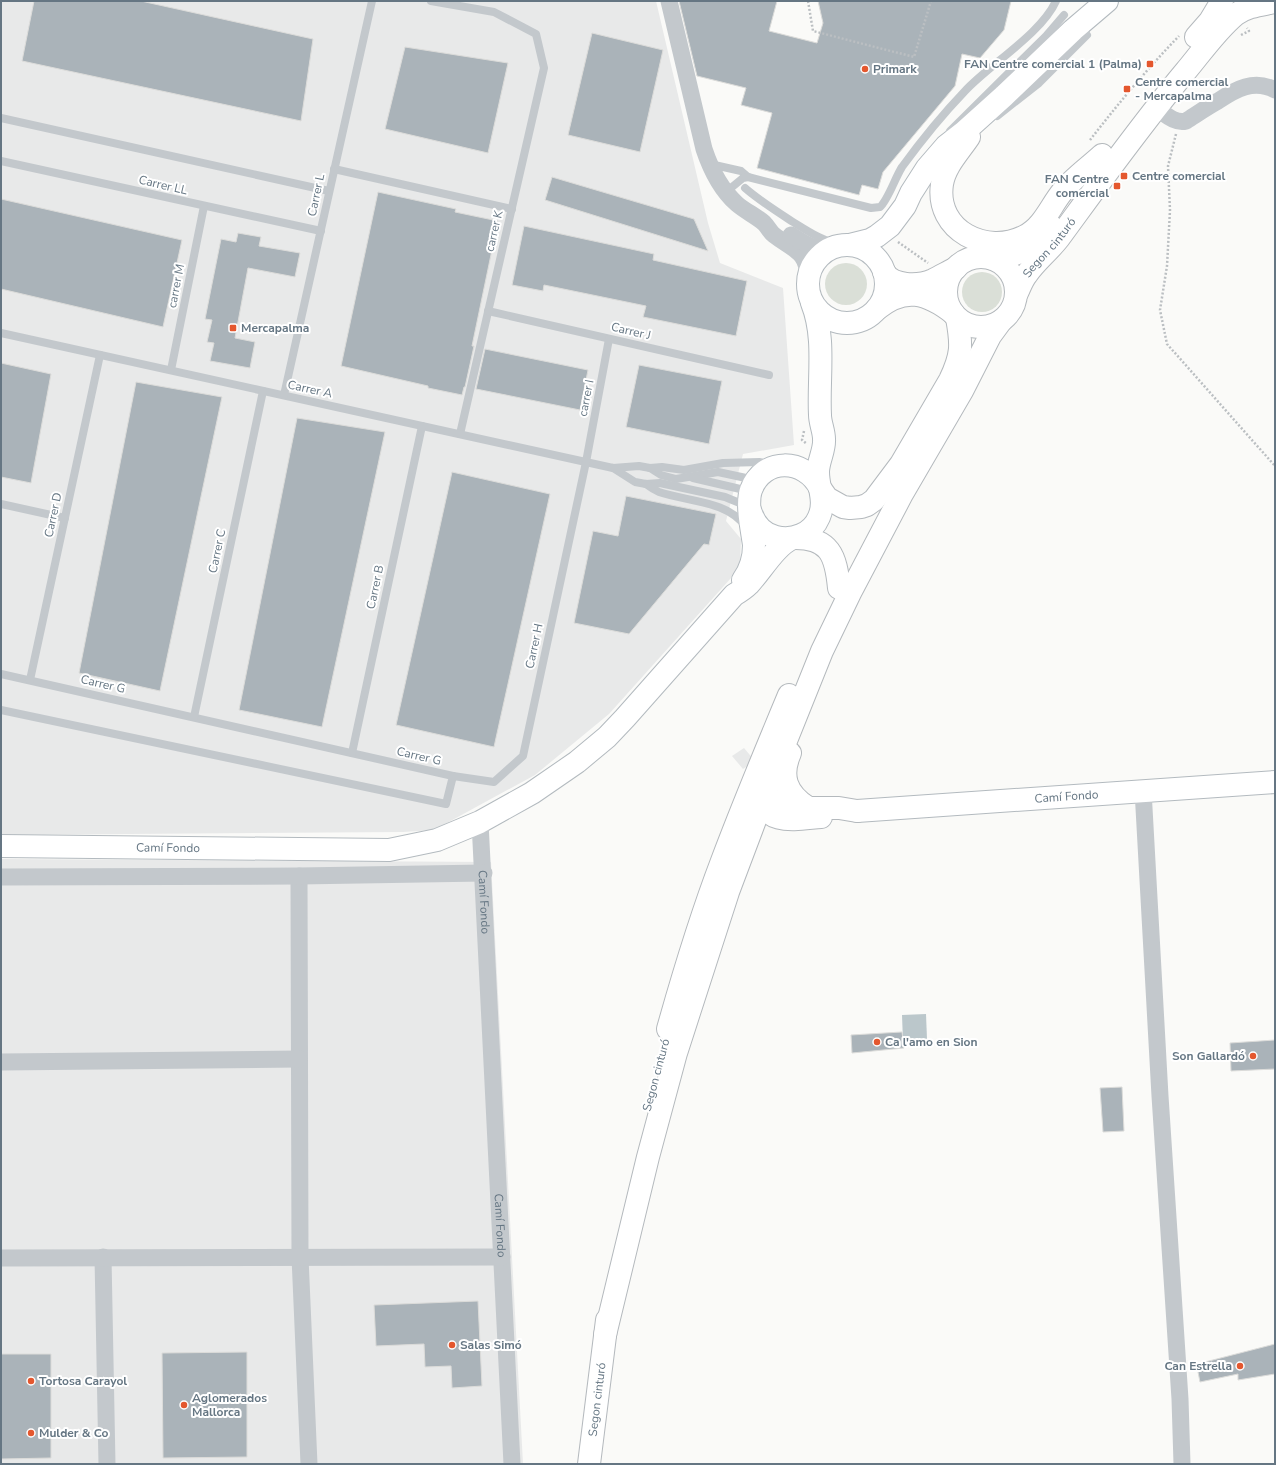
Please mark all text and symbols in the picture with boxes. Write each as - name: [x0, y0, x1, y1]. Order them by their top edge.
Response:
- place label: FAN Centre comercial 1 (Palma): [964, 56, 1142, 72]
- marker: FAN Centre comercial 1 (Palma): [1145, 59, 1155, 69]
- place label: Primark: [873, 61, 917, 77]
- marker: Primark: [860, 64, 870, 74]
- place label: Centre comercial - Mercapalma: [1135, 74, 1229, 104]
- marker: Centre comercial - Mercapalma: [1122, 84, 1132, 94]
- place label: Centre comercial: [1132, 168, 1226, 184]
- place label: FAN Centre comercial: [1045, 171, 1109, 201]
- marker: Centre comercial: [1119, 171, 1129, 181]
- street label: Carrer LL: [137, 172, 189, 198]
- street label: Carrer L: [304, 172, 328, 218]
- marker: FAN Centre comercial: [1112, 181, 1122, 191]
- street label: carrer K: [482, 208, 507, 253]
- street label: Segon cinturó: [1019, 214, 1080, 281]
- street label: carrer M: [164, 263, 188, 309]
- street label: Carrer J: [610, 319, 652, 343]
- place label: Mercapalma: [241, 320, 309, 336]
- marker: Mercapalma: [228, 323, 238, 333]
- street label: Carrer A: [286, 376, 334, 402]
- street label: carrer I: [575, 378, 597, 418]
- street label: Carrer D: [40, 491, 66, 539]
- street label: Carrer C: [205, 528, 229, 574]
- street label: Carrer B: [363, 564, 387, 610]
- street label: Carrer H: [521, 622, 547, 670]
- street label: Carrer G: [79, 671, 127, 697]
- street label: Carrer G: [395, 743, 443, 769]
- street label: Camí Fondo: [1034, 786, 1099, 807]
- street label: Camí Fondo: [136, 839, 200, 856]
- street label: Camí Fondo: [474, 870, 494, 935]
- place label: Ca l'amo en Sion: [885, 1034, 978, 1050]
- street label: Segon cinturó: [639, 1037, 673, 1113]
- marker: Ca l'amo en Sion: [872, 1037, 882, 1047]
- place label: Son Gallardó: [1172, 1048, 1245, 1064]
- marker: Son Gallardó: [1248, 1051, 1258, 1061]
- street label: Camí Fondo: [491, 1193, 510, 1258]
- place label: Salas Simó: [460, 1337, 522, 1353]
- marker: Salas Simó: [447, 1340, 457, 1350]
- place label: Can Estrella: [1164, 1358, 1232, 1374]
- street label: Segon cinturó: [585, 1361, 610, 1437]
- marker: Can Estrella: [1235, 1361, 1245, 1371]
- place label: Tortosa Carayol: [39, 1373, 127, 1389]
- marker: Tortosa Carayol: [26, 1376, 36, 1386]
- place label: Aglomerados Mallorca: [192, 1390, 267, 1420]
- marker: Aglomerados Mallorca: [179, 1400, 189, 1410]
- place label: Mulder & Co: [39, 1425, 108, 1441]
- marker: Mulder & Co: [26, 1428, 36, 1438]

